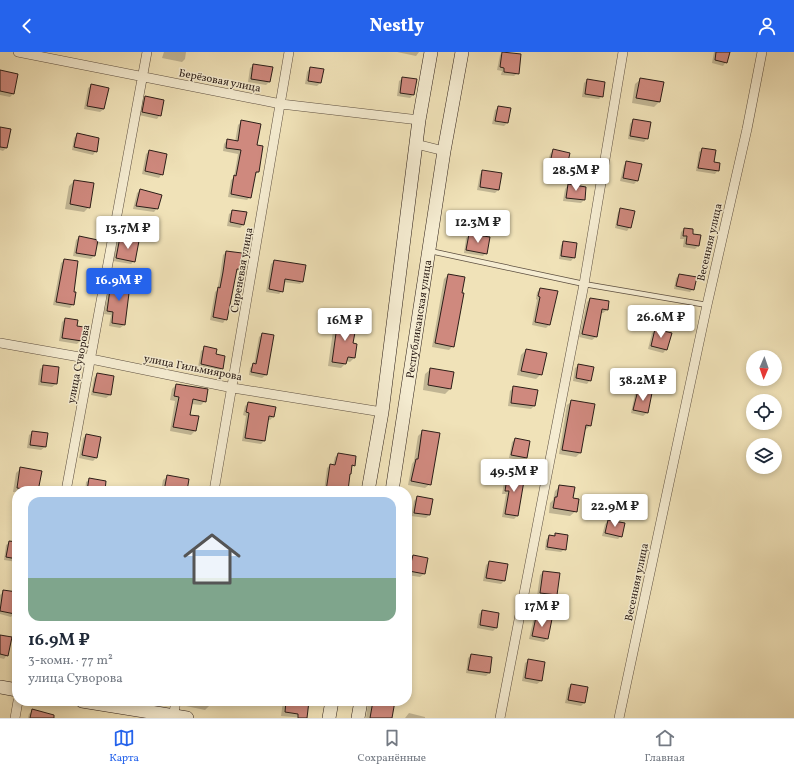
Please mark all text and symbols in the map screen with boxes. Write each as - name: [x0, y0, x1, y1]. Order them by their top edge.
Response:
- text: Nestly: [370, 14, 424, 39]
- icon: back: [16, 15, 38, 37]
- icon: person: [756, 15, 778, 37]
- street label: Берёзовая улица: [177, 66, 263, 97]
- pin: 28.5M ₽: [539, 158, 613, 192]
- text: 28.5M ₽: [552, 162, 600, 180]
- street label: Весенняя улица: [694, 201, 727, 283]
- pin: 12.3M ₽: [441, 210, 515, 244]
- text: 12.3M ₽: [455, 214, 501, 232]
- pin: 13.7M ₽: [91, 216, 165, 250]
- text: 13.7M ₽: [105, 220, 151, 238]
- street label: Сиреневая улица: [228, 226, 257, 314]
- street label: Республиканская улица: [403, 258, 436, 380]
- pin: 16.9M ₽: [82, 268, 156, 302]
- text: 16.9M ₽: [95, 272, 143, 290]
- pin: 26.6M ₽: [624, 305, 698, 339]
- pin: 16M ₽: [317, 308, 373, 342]
- text: 26.6M ₽: [637, 309, 685, 327]
- text: 16M ₽: [327, 312, 363, 330]
- street label: улица Суворова: [64, 323, 95, 405]
- north arrow: [746, 350, 782, 386]
- map controls: [746, 350, 782, 474]
- street label: улица Гильмиярова: [142, 352, 244, 385]
- pin: 38.2M ₽: [606, 368, 680, 402]
- text: 38.2M ₽: [619, 372, 667, 390]
- button: locate: [746, 394, 782, 430]
- button: layers: [746, 438, 782, 474]
- pin: 49.5M ₽: [477, 459, 551, 493]
- text: 49.5M ₽: [490, 463, 538, 481]
- pin: 22.9M ₽: [578, 494, 652, 528]
- text: 22.9M ₽: [591, 498, 639, 516]
- icon: home: [176, 523, 248, 595]
- street label: Весенняя улица: [622, 541, 653, 623]
- pin: 17M ₽: [514, 594, 570, 628]
- text: 17M ₽: [524, 598, 560, 616]
- text: 16.9M ₽: [28, 629, 90, 652]
- text: 3-комн. · 77 m²: [28, 652, 113, 670]
- text: улица Суворова: [28, 670, 123, 688]
- tab: Карта: [109, 727, 139, 766]
- tab: Сохранённые: [357, 727, 426, 766]
- tab: Главная: [645, 727, 685, 766]

